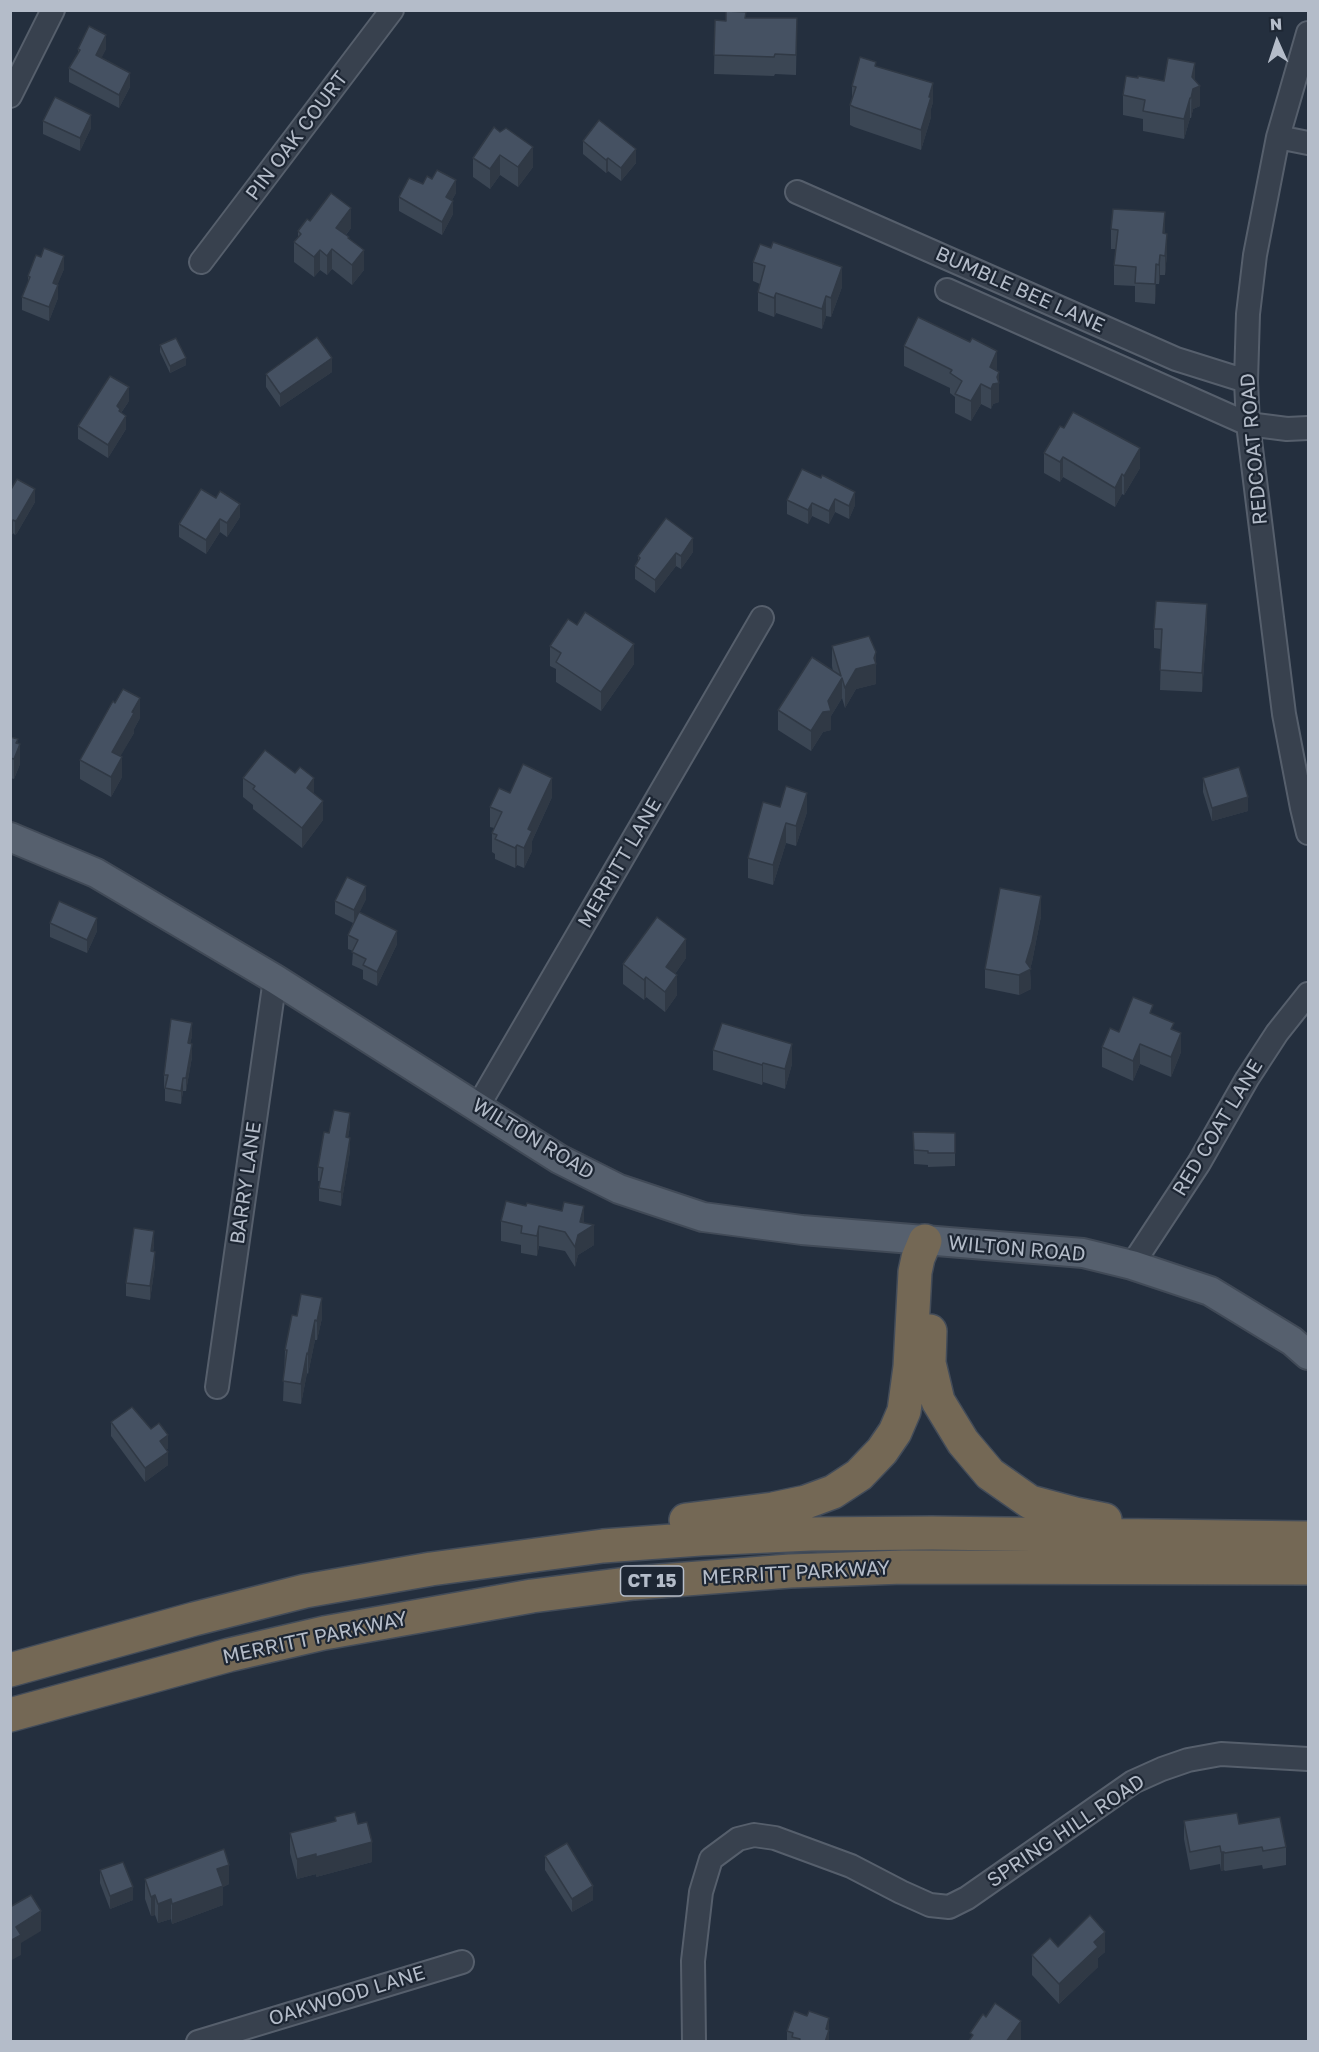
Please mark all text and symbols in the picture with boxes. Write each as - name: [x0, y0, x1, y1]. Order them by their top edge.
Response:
- north arrow: [1247, 12, 1307, 72]
- text: N: [1269, 14, 1283, 34]
- street label: PIN OAK COURT: [241, 67, 353, 205]
- street label: BUMBLE BEE LANE: [932, 242, 1108, 338]
- street label: REDCOAT ROAD: [1235, 372, 1273, 526]
- street label: MERRITT LANE: [573, 794, 667, 932]
- street label: RED COAT LANE: [1168, 1055, 1268, 1201]
- street label: WILTON ROAD: [468, 1093, 598, 1185]
- street label: BARRY LANE: [226, 1120, 266, 1246]
- street label: WILTON ROAD: [947, 1231, 1087, 1267]
- street label: MERRITT PARKWAY: [701, 1556, 891, 1590]
- road number: CT 15: [620, 1566, 684, 1596]
- street label: MERRITT PARKWAY: [220, 1607, 410, 1669]
- street label: SPRING HILL ROAD: [983, 1769, 1149, 1893]
- street label: OAKWOOD LANE: [266, 1961, 428, 2031]

